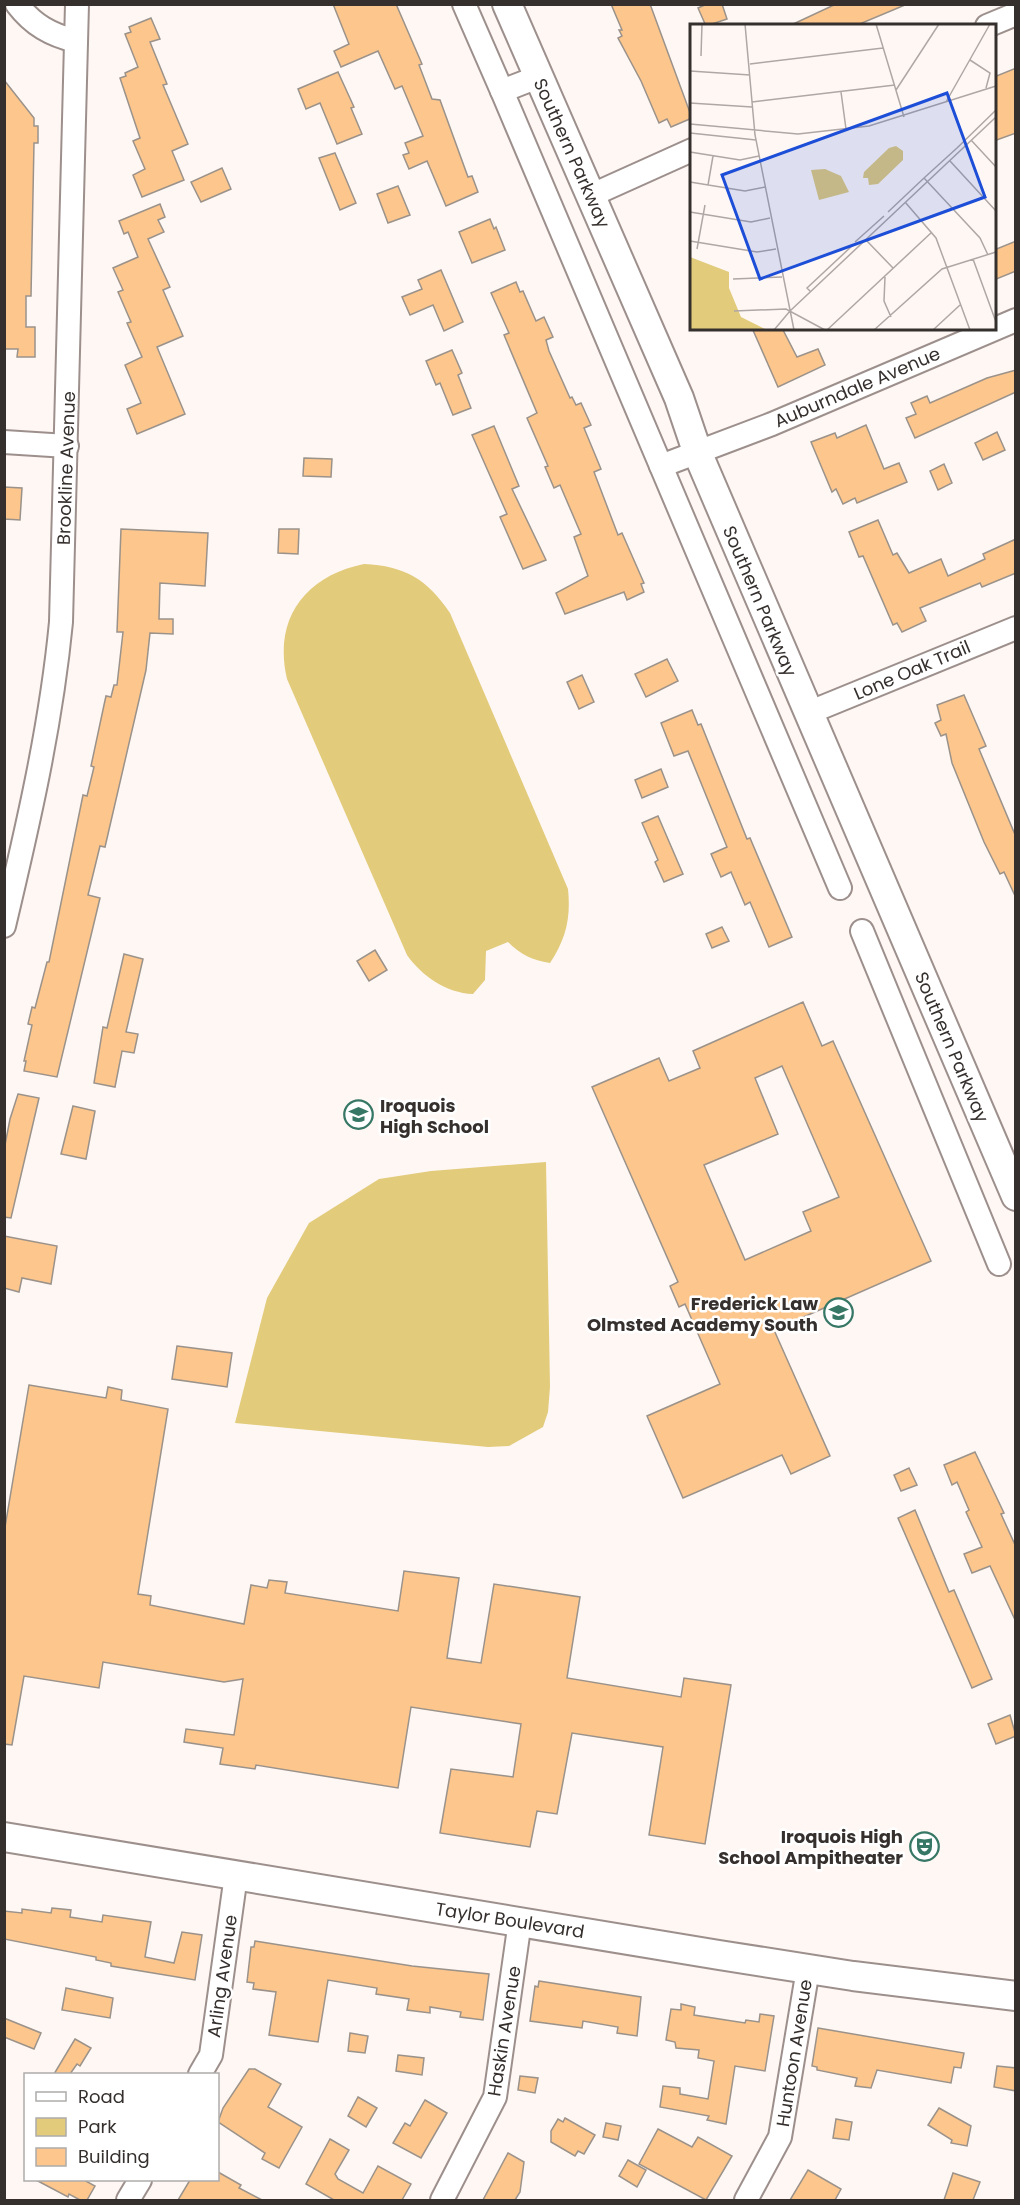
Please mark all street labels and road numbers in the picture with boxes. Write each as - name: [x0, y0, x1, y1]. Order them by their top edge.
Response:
- street label: Southern Parkway: [528, 74, 616, 232]
- street label: Auburndale Avenue: [770, 341, 944, 433]
- street label: Brookline Avenue: [51, 391, 81, 545]
- street label: Southern Parkway: [717, 522, 803, 680]
- street label: Lone Oak Trail: [850, 634, 974, 706]
- street label: Southern Parkway: [909, 968, 995, 1126]
- street label: Taylor Boulevard: [434, 1896, 586, 1944]
- street label: Arling Avenue: [201, 1913, 243, 2039]
- street label: Haskin Avenue: [481, 1964, 527, 2098]
- street label: Huntoon Avenue: [770, 1977, 818, 2129]

